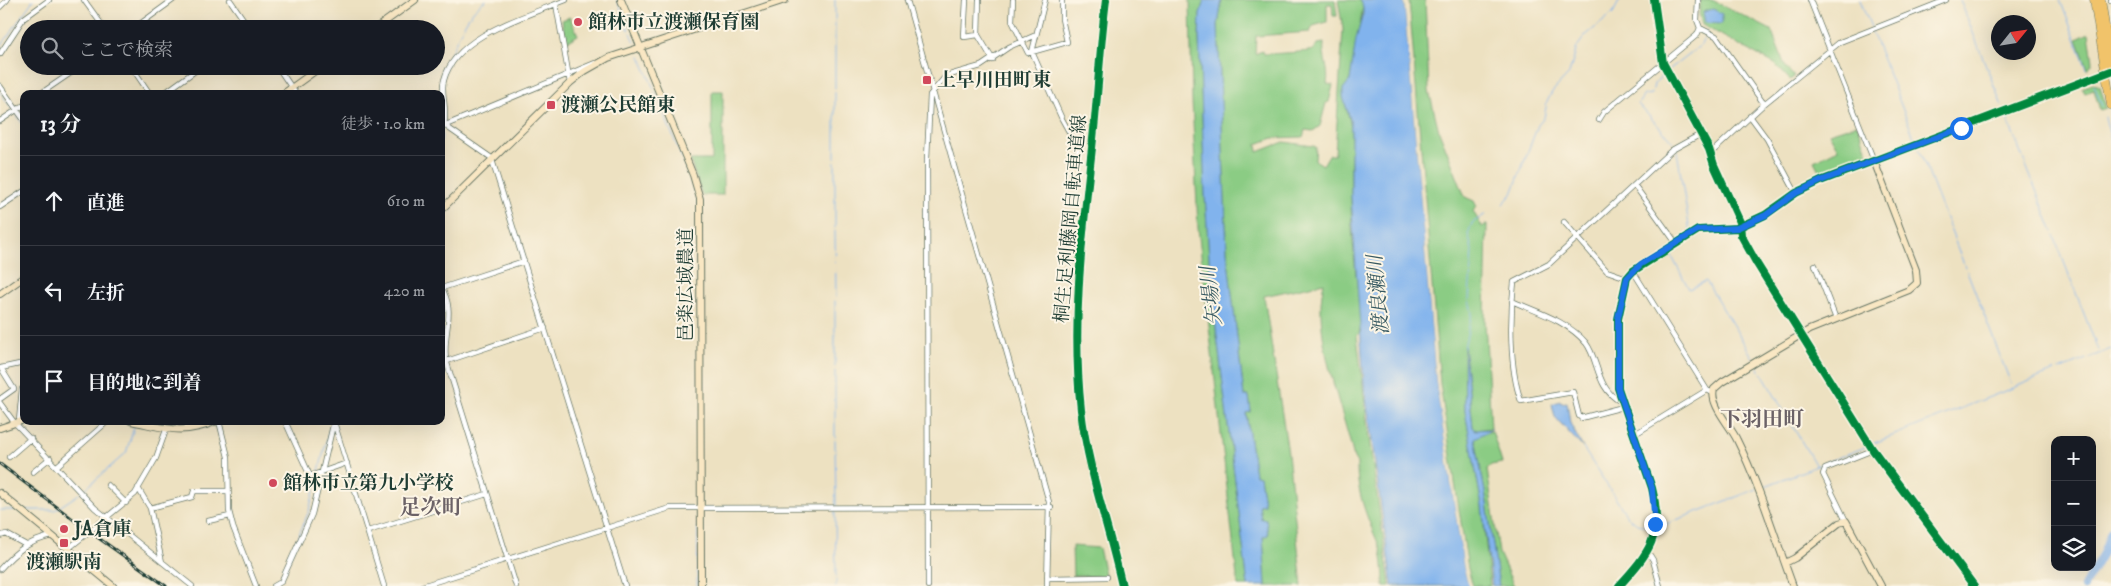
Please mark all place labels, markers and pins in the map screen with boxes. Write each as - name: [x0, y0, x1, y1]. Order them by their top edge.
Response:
- place label: 館林市立渡瀬保育園: [588, 11, 759, 34]
- marker: 館林市立渡瀬保育園: [572, 16, 584, 28]
- place label: 上早川田町東: [937, 69, 1051, 92]
- marker: 上早川田町東: [921, 74, 933, 86]
- place label: 渡瀬公民館東: [561, 94, 675, 117]
- marker: 渡瀬公民館東: [545, 99, 557, 111]
- place label: 館林市立第九小学校: [283, 472, 454, 495]
- marker: 館林市立第九小学校: [267, 477, 279, 489]
- place label: JA倉庫: [72, 518, 131, 541]
- marker: JA倉庫: [58, 523, 70, 535]
- marker: 渡瀬駅南: [58, 537, 70, 549]
- place label: 渡瀬駅南: [26, 551, 102, 574]

